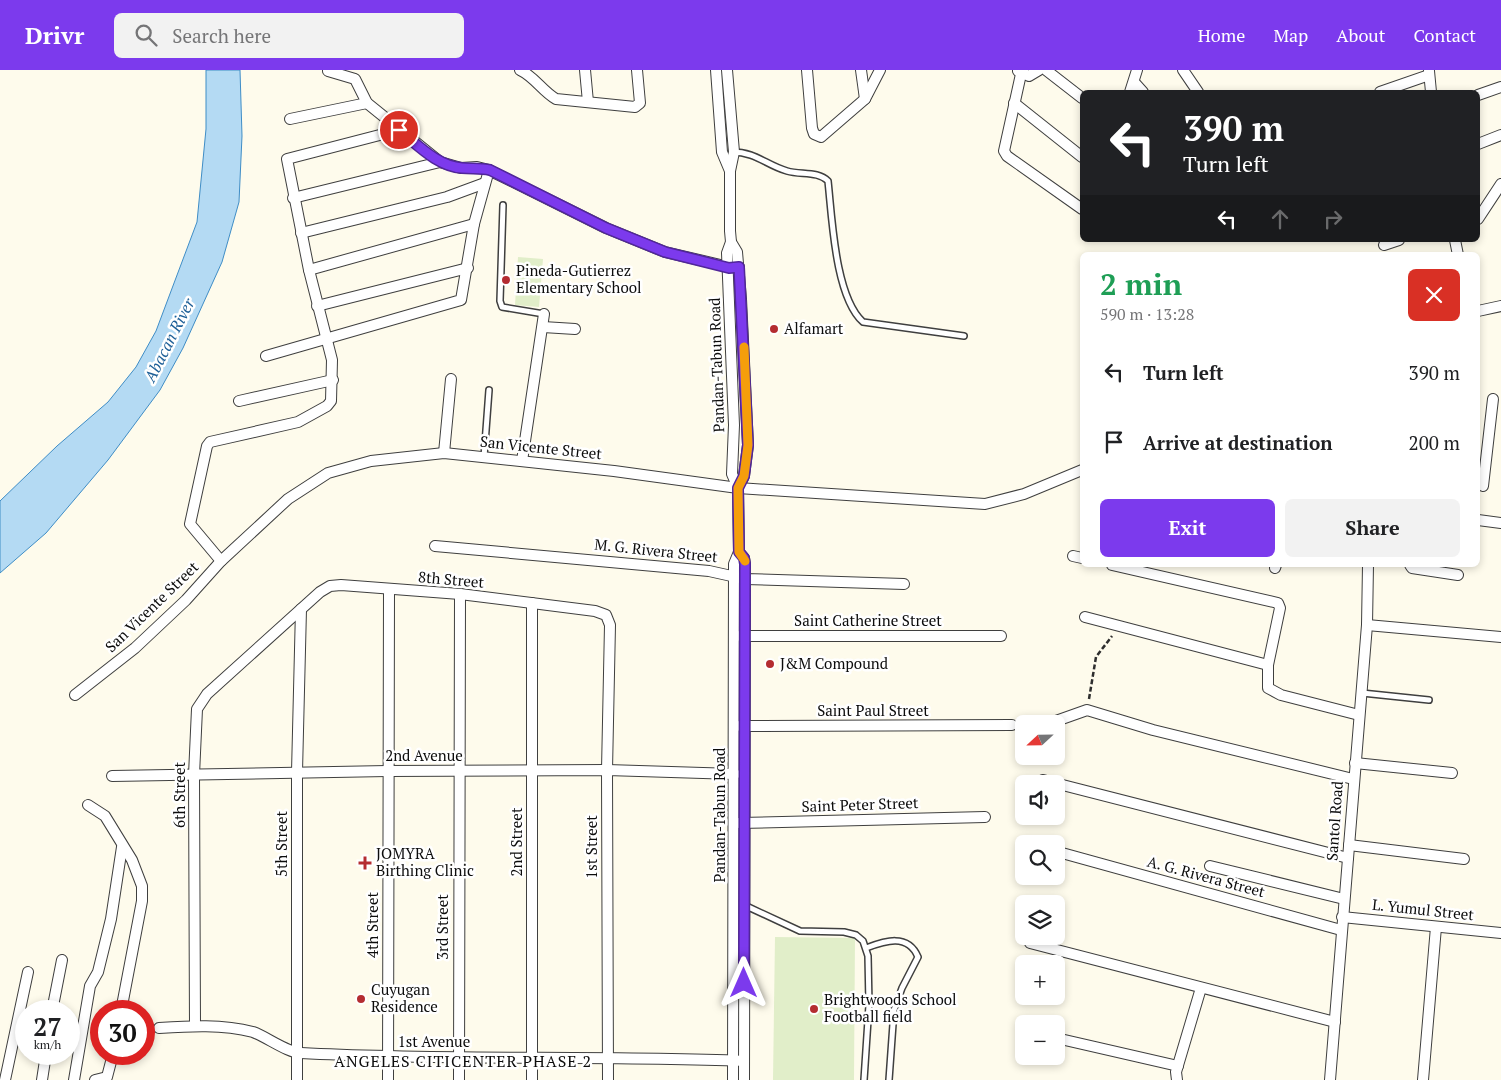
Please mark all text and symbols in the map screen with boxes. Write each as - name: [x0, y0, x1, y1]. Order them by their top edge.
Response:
- search box: [114, 13, 464, 58]
- text: Drivr: [25, 19, 84, 51]
- icon: search: [132, 21, 160, 49]
- text: Search here: [172, 23, 271, 48]
- text: Home: [1198, 23, 1245, 47]
- text: Map: [1273, 23, 1308, 47]
- text: About: [1336, 23, 1385, 47]
- text: Contact: [1413, 23, 1476, 47]
- text: 390 m: [1183, 105, 1284, 151]
- pin: [378, 109, 420, 151]
- icon: left: [1100, 110, 1165, 175]
- icon: arrive: [385, 116, 413, 144]
- text: Turn left: [1183, 149, 1269, 178]
- icon: left: [1213, 205, 1241, 233]
- icon: ahead: [1266, 205, 1294, 233]
- icon: right: [1319, 205, 1347, 233]
- place label: Pineda-Gutierrez Elementary School: [516, 260, 642, 297]
- text: 2 min: [1100, 264, 1182, 304]
- button: close: [1408, 269, 1460, 321]
- marker: Pineda-Gutierrez Elementary School: [500, 274, 512, 286]
- water label: Abacan River: [138, 294, 200, 386]
- street label: Pandan-Tabun Road: [704, 297, 728, 433]
- text: 590 m · 13:28: [1100, 303, 1194, 325]
- place label: Alfamart: [784, 318, 844, 338]
- marker: Alfamart: [768, 323, 780, 335]
- icon: left: [1100, 358, 1128, 386]
- text: Turn left: [1143, 360, 1224, 385]
- text: 390 m: [1409, 360, 1460, 385]
- icon: arrive: [1100, 428, 1128, 456]
- text: Arrive at destination: [1143, 430, 1332, 455]
- text: 200 m: [1409, 430, 1460, 455]
- street label: San Vicente Street: [479, 431, 603, 463]
- button: Exit: [1100, 499, 1275, 557]
- button: Share: [1285, 499, 1460, 557]
- street label: M. G. Rivera Street: [594, 534, 719, 566]
- street label: San Vicente Street: [100, 556, 203, 656]
- street label: 8th Street: [417, 566, 485, 592]
- street label: Saint Catherine Street: [794, 610, 942, 630]
- place label: J&M Compound: [780, 653, 888, 673]
- marker: J&M Compound: [764, 658, 776, 670]
- street label: Saint Paul Street: [817, 700, 929, 720]
- north arrow: [1015, 715, 1065, 765]
- map controls: [1015, 715, 1065, 1065]
- street label: 2nd Avenue: [385, 745, 463, 765]
- street label: Pandan-Tabun Road: [709, 748, 729, 882]
- street label: 6th Street: [169, 762, 189, 828]
- button: sound: [1015, 775, 1065, 825]
- street label: Santol Road: [1321, 780, 1347, 862]
- street label: Saint Peter Street: [801, 792, 919, 816]
- street label: 2nd Street: [506, 807, 526, 876]
- street label: 5th Street: [271, 811, 291, 877]
- street label: 1st Street: [581, 815, 601, 879]
- button: search: [1015, 835, 1065, 885]
- place label: JOMYRA Birthing Clinic: [376, 843, 474, 880]
- street label: A. G. Rivera Street: [1145, 851, 1268, 901]
- marker: JOMYRA Birthing Clinic: [358, 856, 372, 870]
- street label: 4th Street: [362, 892, 382, 958]
- street label: 3rd Street: [432, 894, 452, 960]
- street label: L. Yumul Street: [1371, 894, 1475, 924]
- button: layers: [1015, 895, 1065, 945]
- button: +: [1015, 955, 1065, 1005]
- position arrow: [717, 956, 769, 1008]
- place label: Cuyugan Residence: [371, 979, 438, 1016]
- place label: Brightwoods School Football field: [824, 989, 957, 1026]
- marker: Cuyugan Residence: [355, 993, 367, 1005]
- speed limit sign: 30: [90, 1000, 155, 1065]
- marker: Brightwoods School Football field: [808, 1003, 820, 1015]
- text: 27: [33, 1010, 62, 1043]
- button: −: [1015, 1015, 1065, 1065]
- street label: 1st Avenue: [398, 1031, 470, 1051]
- text: km/h: [34, 1037, 61, 1052]
- district label: ANGELES CITICENTER PHASE 2: [334, 1050, 592, 1072]

